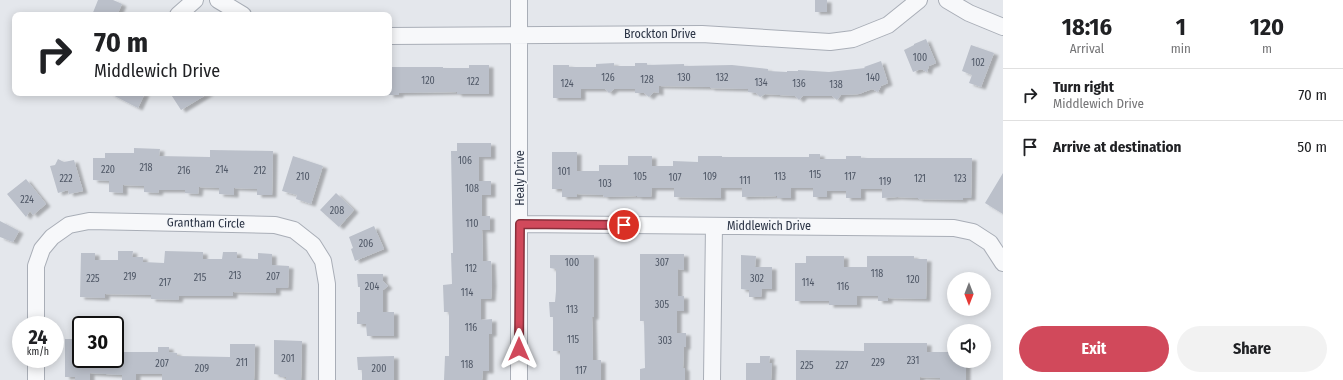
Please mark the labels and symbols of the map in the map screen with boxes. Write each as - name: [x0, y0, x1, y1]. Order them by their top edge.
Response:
- street label: Brockton Drive: [624, 27, 696, 41]
- house number: 100: [913, 52, 927, 64]
- house number: 102: [971, 57, 985, 69]
- house number: 126: [601, 72, 615, 84]
- house number: 130: [677, 72, 691, 84]
- house number: 132: [716, 72, 729, 84]
- house number: 140: [866, 72, 880, 84]
- house number: 128: [640, 74, 654, 86]
- house number: 120: [421, 75, 435, 87]
- house number: 122: [467, 76, 480, 88]
- house number: 134: [754, 77, 768, 89]
- house number: 124: [561, 78, 574, 90]
- house number: 136: [792, 78, 806, 90]
- house number: 138: [829, 79, 843, 91]
- street label: Healy Drive: [513, 150, 527, 206]
- house number: 106: [458, 155, 472, 167]
- house number: 218: [139, 162, 153, 174]
- house number: 220: [101, 164, 115, 176]
- house number: 214: [216, 164, 229, 176]
- house number: 216: [177, 165, 191, 177]
- house number: 212: [254, 165, 267, 177]
- house number: 101: [558, 166, 570, 178]
- house number: 115: [809, 169, 822, 181]
- house number: 210: [296, 171, 310, 183]
- house number: 105: [633, 171, 647, 183]
- house number: 109: [703, 171, 717, 183]
- house number: 113: [774, 171, 787, 183]
- house number: 117: [844, 171, 856, 183]
- house number: 107: [669, 172, 681, 184]
- house number: 222: [59, 173, 73, 185]
- house number: 121: [914, 173, 926, 185]
- house number: 123: [954, 173, 967, 185]
- house number: 111: [739, 175, 751, 187]
- house number: 119: [879, 176, 891, 188]
- house number: 103: [598, 178, 612, 190]
- house number: 108: [465, 183, 479, 195]
- house number: 224: [20, 194, 34, 206]
- house number: 208: [330, 205, 344, 217]
- pin: [607, 208, 641, 242]
- street label: Grantham Circle: [167, 215, 245, 231]
- house number: 110: [466, 218, 478, 230]
- street label: Middlewich Drive: [727, 219, 811, 233]
- house number: 206: [359, 238, 373, 250]
- house number: 100: [565, 257, 579, 269]
- house number: 307: [655, 257, 669, 269]
- house number: 112: [465, 263, 478, 275]
- house number: 118: [871, 268, 883, 280]
- house number: 213: [229, 270, 242, 282]
- house number: 219: [124, 271, 137, 283]
- house number: 207: [266, 271, 280, 283]
- house number: 215: [194, 272, 207, 284]
- north arrow: [947, 272, 991, 316]
- house number: 225: [86, 273, 100, 285]
- house number: 302: [750, 273, 765, 285]
- house number: 120: [906, 274, 920, 286]
- house number: 217: [159, 277, 171, 289]
- house number: 114: [802, 277, 814, 289]
- house number: 204: [365, 281, 379, 293]
- house number: 116: [837, 281, 849, 293]
- house number: 114: [461, 287, 473, 299]
- house number: 305: [655, 299, 670, 311]
- house number: 113: [566, 304, 579, 316]
- speed limit sign: 30: [72, 316, 124, 368]
- house number: 116: [465, 322, 477, 334]
- position arrow: [498, 328, 540, 370]
- house number: 115: [567, 334, 580, 346]
- house number: 303: [658, 335, 673, 347]
- house number: 201: [281, 353, 295, 365]
- house number: 231: [907, 355, 919, 367]
- house number: 211: [236, 357, 248, 369]
- house number: 229: [871, 357, 885, 369]
- house number: 207: [155, 358, 169, 370]
- house number: 118: [461, 359, 473, 371]
- house number: 225: [800, 360, 814, 372]
- house number: 227: [836, 360, 848, 372]
- house number: 209: [195, 363, 209, 375]
- house number: 200: [372, 363, 386, 375]
- house number: 117: [575, 365, 587, 377]

